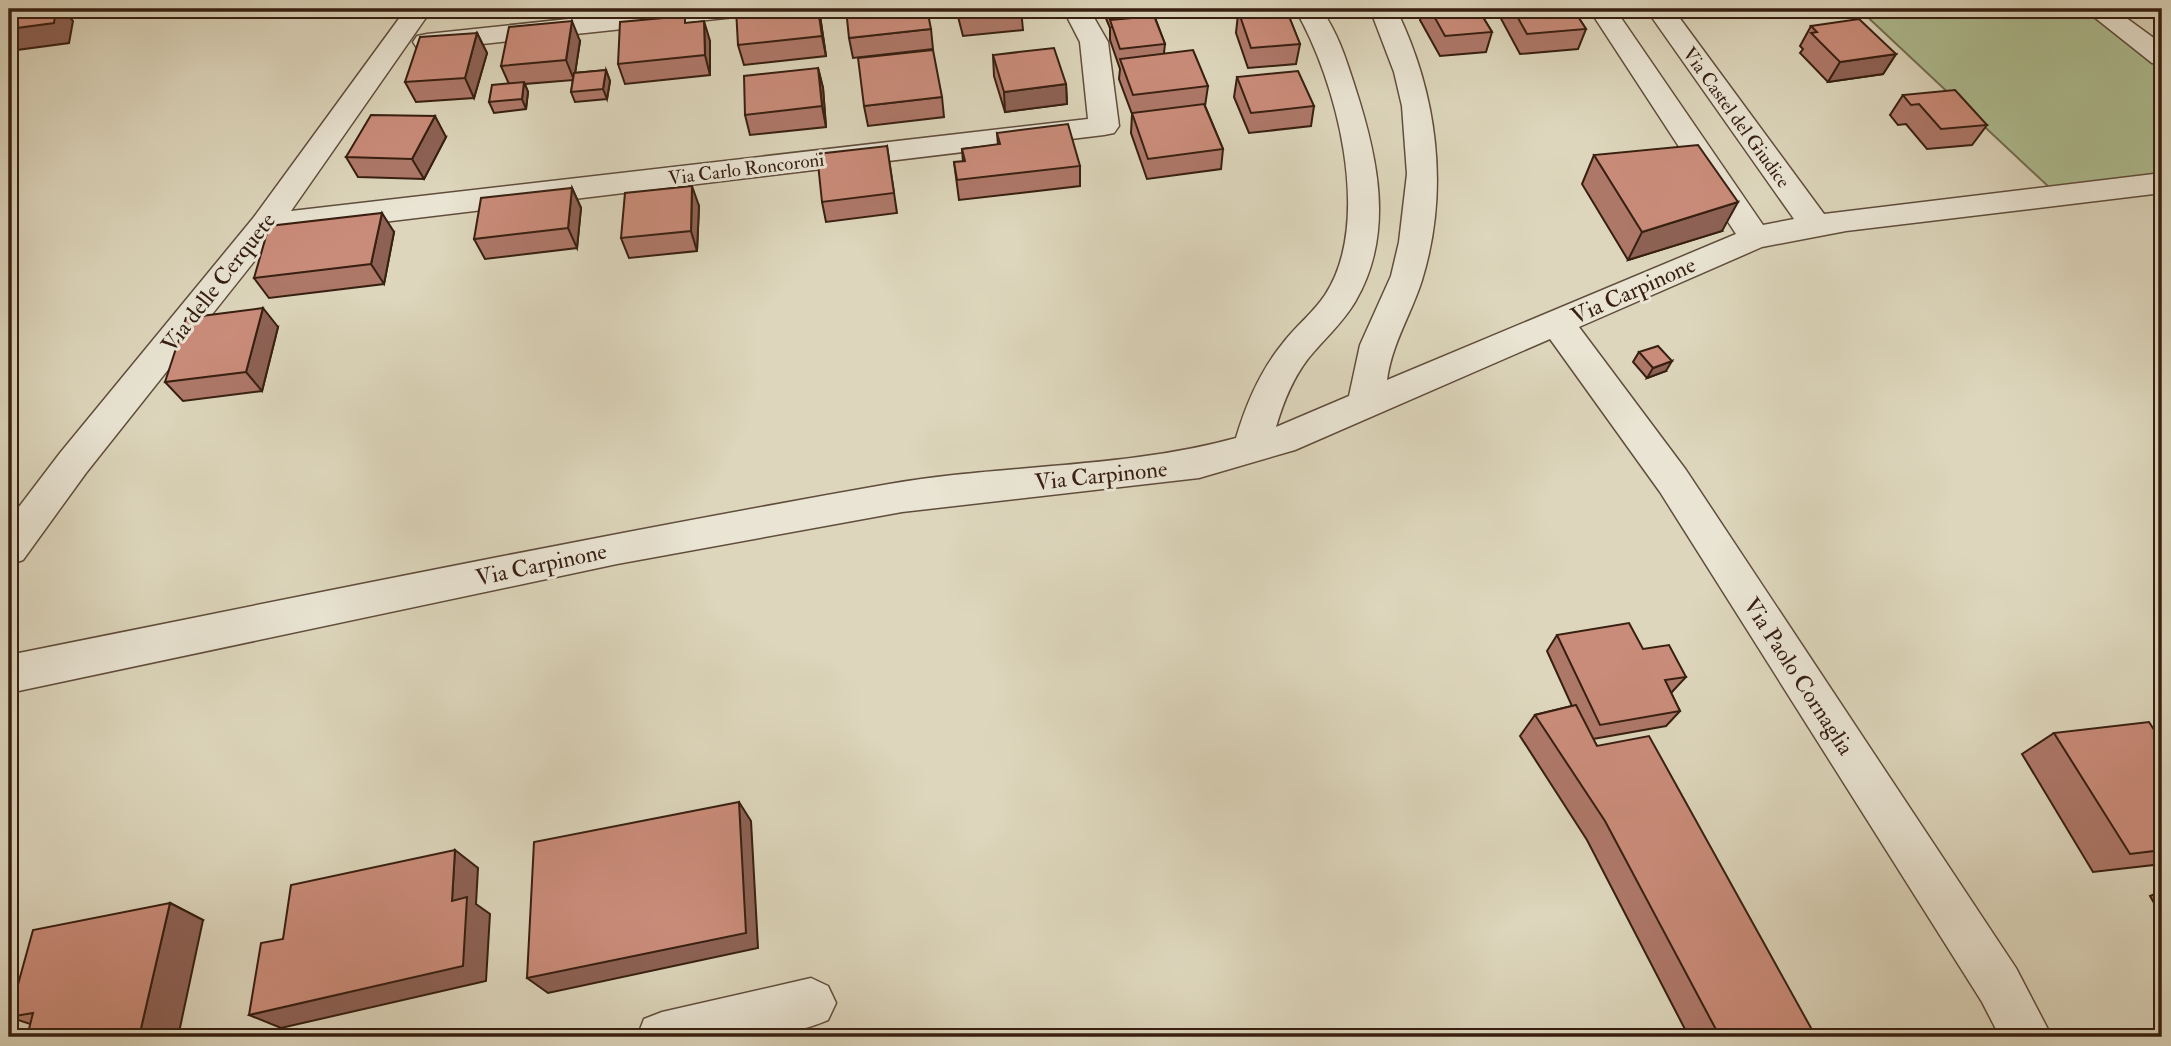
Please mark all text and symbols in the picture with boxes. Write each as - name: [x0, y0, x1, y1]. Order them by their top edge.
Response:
- street label: Via Castel del Giudice: [1677, 42, 1795, 193]
- street label: Via Carlo Roncoroni: [667, 148, 825, 190]
- street label: Via delle Cerquete: [155, 206, 282, 358]
- street label: Via Carpinone: [1566, 250, 1701, 332]
- street label: Via Carpinone: [1033, 454, 1169, 498]
- street label: Via Carpinone: [473, 536, 610, 594]
- street label: Via Paolo Cornaglia: [1737, 592, 1861, 761]

